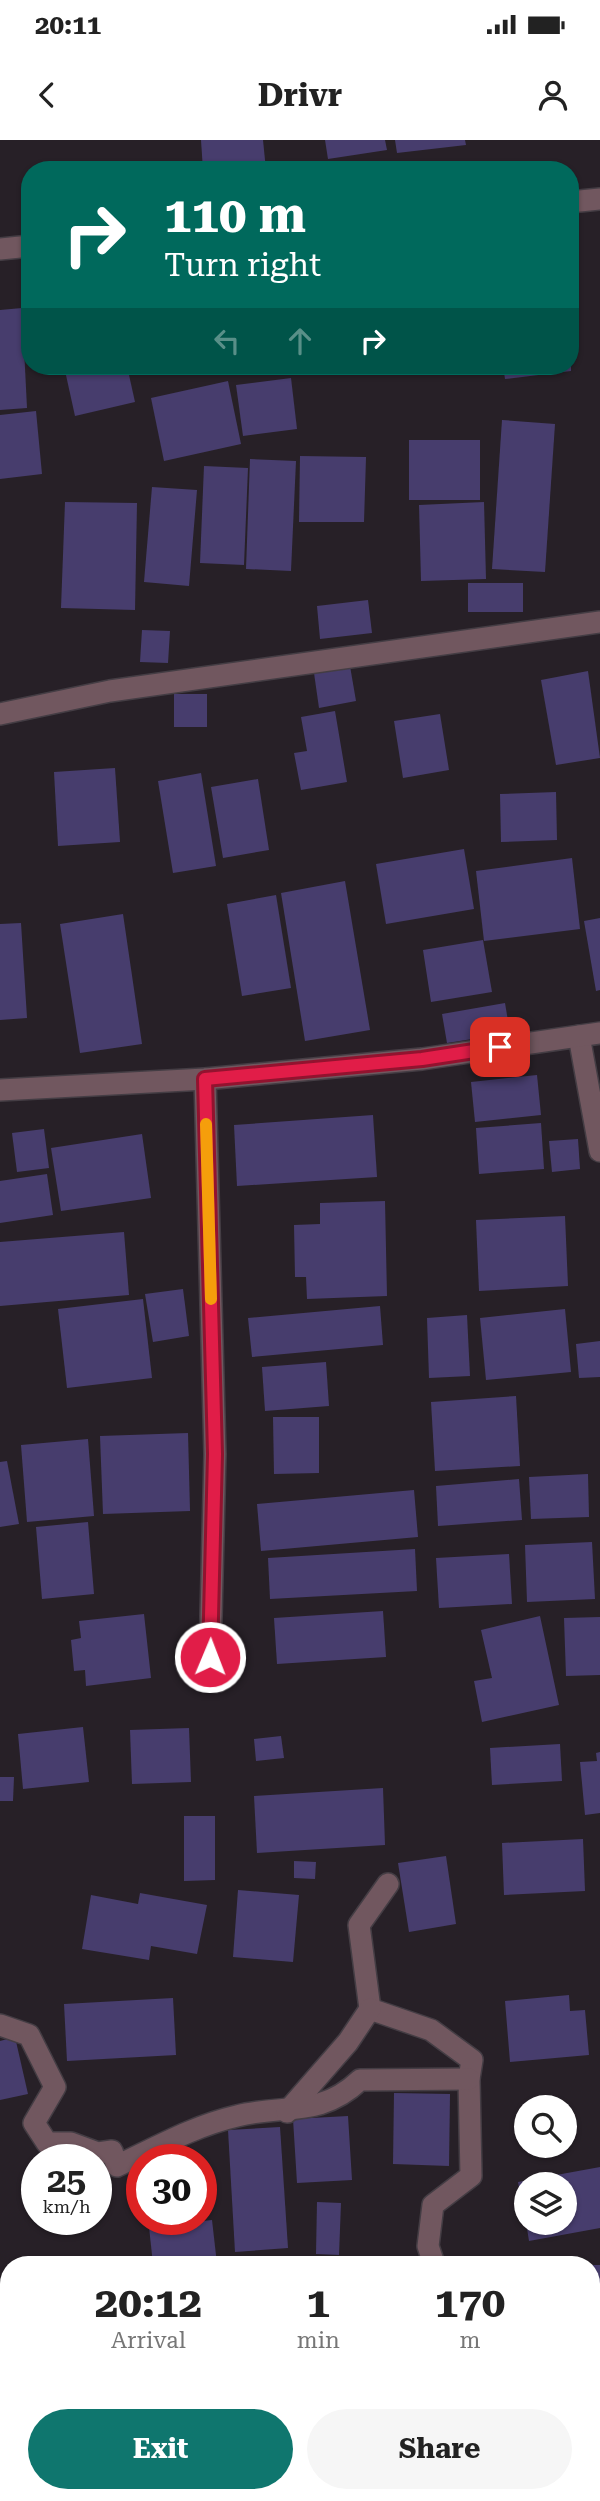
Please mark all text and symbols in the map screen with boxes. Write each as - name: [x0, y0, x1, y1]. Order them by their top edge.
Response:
- text: 20:11: [35, 10, 101, 40]
- icon: back: [28, 76, 66, 114]
- text: Drivr: [258, 76, 342, 114]
- icon: person: [534, 76, 572, 114]
- text: 110 m: [164, 187, 306, 244]
- icon: right: [49, 189, 140, 280]
- text: Turn right: [164, 246, 321, 284]
- icon: left: [208, 322, 246, 360]
- icon: ahead: [281, 322, 319, 360]
- icon: right: [354, 322, 392, 360]
- pin: [470, 1017, 530, 1077]
- icon: arrive: [481, 1028, 519, 1066]
- position arrow: [173, 1620, 247, 1694]
- map controls: [514, 2095, 577, 2235]
- button: search: [514, 2095, 577, 2158]
- speed limit sign: 30: [126, 2144, 217, 2235]
- text: 25: [47, 2160, 86, 2201]
- button: layers: [514, 2172, 577, 2235]
- text: km/h: [42, 2196, 91, 2217]
- text: 20:12: [95, 2278, 202, 2327]
- text: 1: [307, 2278, 330, 2327]
- text: 170: [435, 2278, 505, 2327]
- text: Arrival: [111, 2327, 186, 2354]
- text: min: [297, 2327, 340, 2354]
- text: m: [459, 2327, 480, 2354]
- button: Exit: [28, 2409, 293, 2489]
- button: Share: [307, 2409, 572, 2489]

